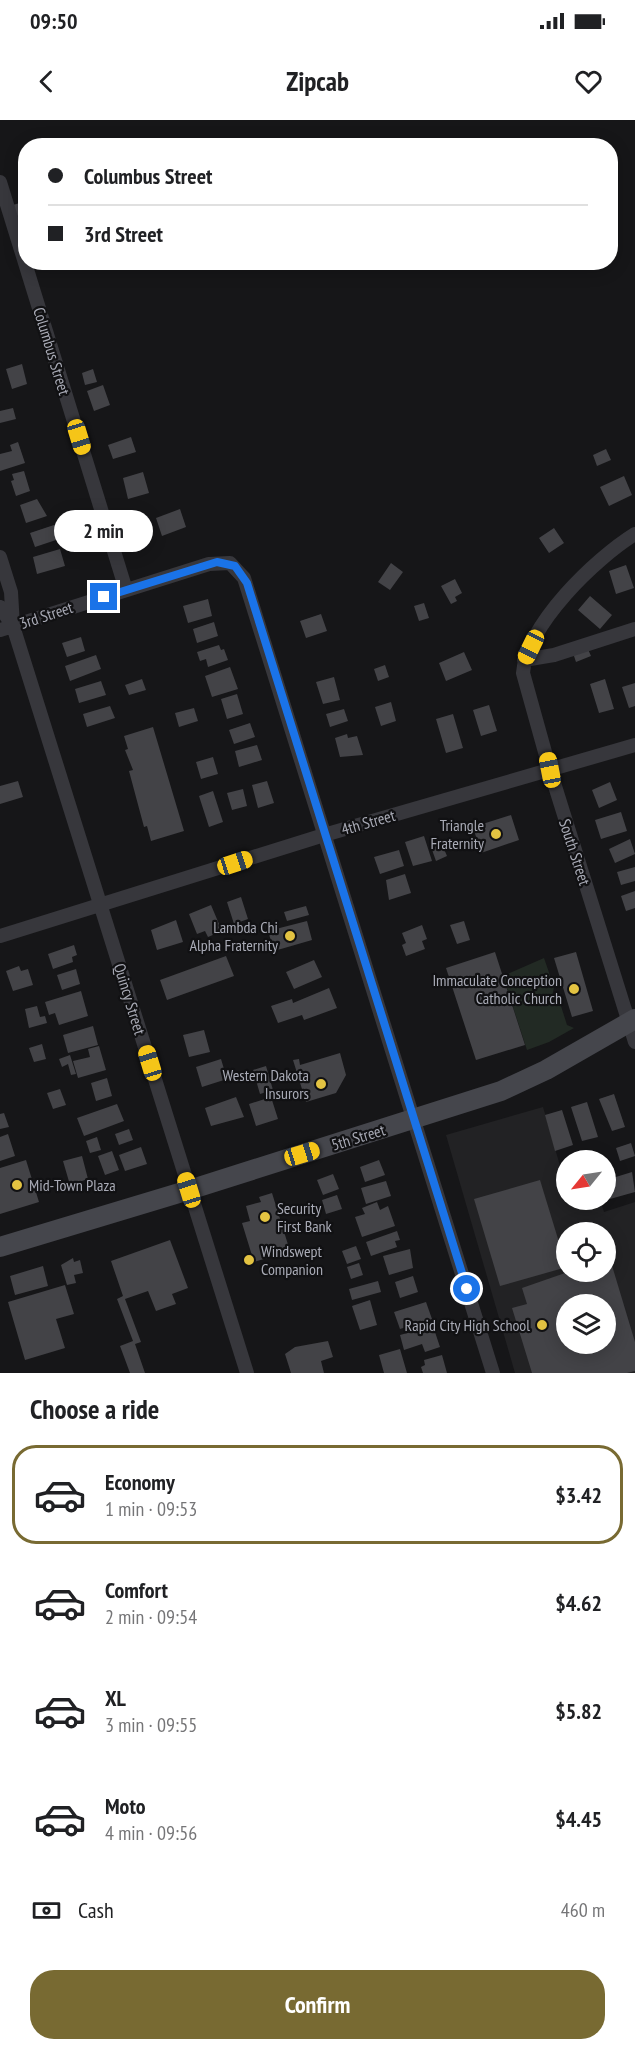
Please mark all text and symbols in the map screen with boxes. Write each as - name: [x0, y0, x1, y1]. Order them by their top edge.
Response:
- text: 09:50: [30, 7, 78, 35]
- text: Zipcab: [286, 64, 349, 98]
- icon: back: [30, 65, 63, 98]
- icon: heart: [572, 65, 605, 98]
- text: Columbus Street: [84, 162, 212, 190]
- text: 3rd Street: [84, 220, 163, 248]
- street label: Columbus Street: [29, 305, 75, 398]
- car: [65, 417, 93, 457]
- callout: 2 min: [54, 510, 154, 552]
- text: 2 min: [83, 518, 124, 544]
- route end: [90, 583, 117, 610]
- street label: 3rd Street: [17, 597, 76, 633]
- car: [515, 627, 547, 667]
- car: [538, 751, 562, 789]
- street label: 4th Street: [339, 805, 398, 839]
- place label: Triangle Fraternity: [431, 815, 484, 853]
- street label: South Street: [555, 816, 595, 888]
- marker: Triangle Fraternity: [489, 827, 503, 841]
- car: [215, 849, 255, 877]
- place label: Lambda Chi Alpha Fraternity: [189, 917, 278, 955]
- marker: Lambda Chi Alpha Fraternity: [283, 929, 297, 943]
- street label: Quincy Street: [110, 961, 151, 1038]
- place label: Immaculate Conception Catholic Church: [432, 970, 562, 1008]
- marker: Immaculate Conception Catholic Church: [567, 982, 581, 996]
- car: [136, 1043, 164, 1083]
- place label: Western Dakota Insurors: [223, 1065, 309, 1103]
- marker: Western Dakota Insurors: [314, 1077, 328, 1091]
- street label: 5th Street: [329, 1119, 388, 1155]
- car: [282, 1140, 322, 1168]
- north arrow: [556, 1150, 616, 1210]
- map controls: [556, 1150, 616, 1354]
- car: [175, 1170, 203, 1210]
- place label: Mid-Town Plaza: [29, 1175, 116, 1195]
- marker: Mid-Town Plaza: [10, 1178, 24, 1192]
- place label: Security First Bank: [277, 1198, 333, 1236]
- marker: Security First Bank: [258, 1210, 272, 1224]
- button: locate: [556, 1222, 616, 1282]
- place label: Windswept Companion: [261, 1241, 323, 1279]
- marker: Windswept Companion: [242, 1253, 256, 1267]
- route start: [453, 1275, 480, 1302]
- button: layers: [556, 1294, 616, 1354]
- place label: Rapid City High School: [405, 1315, 530, 1335]
- marker: Rapid City High School: [535, 1318, 549, 1332]
- text: Choose a ride: [30, 1392, 159, 1426]
- icon: car: [33, 1468, 87, 1522]
- text: Economy: [105, 1468, 175, 1496]
- text: $3.42: [555, 1481, 602, 1509]
- text: 1 min · 09:53: [105, 1496, 197, 1522]
- icon: car: [33, 1576, 87, 1630]
- text: Comfort: [105, 1576, 168, 1604]
- text: $4.62: [555, 1589, 602, 1617]
- text: 2 min · 09:54: [105, 1604, 197, 1630]
- icon: car: [33, 1684, 87, 1738]
- text: XL: [105, 1684, 126, 1712]
- text: $5.82: [555, 1697, 602, 1725]
- text: 3 min · 09:55: [105, 1712, 197, 1738]
- icon: car: [33, 1792, 87, 1846]
- text: Moto: [105, 1792, 146, 1820]
- text: $4.45: [555, 1805, 602, 1833]
- text: 4 min · 09:56: [105, 1820, 197, 1846]
- icon: cash: [30, 1894, 63, 1927]
- text: Cash: [78, 1896, 114, 1924]
- text: 460 m: [561, 1897, 605, 1923]
- button: Confirm: [30, 1970, 605, 2039]

